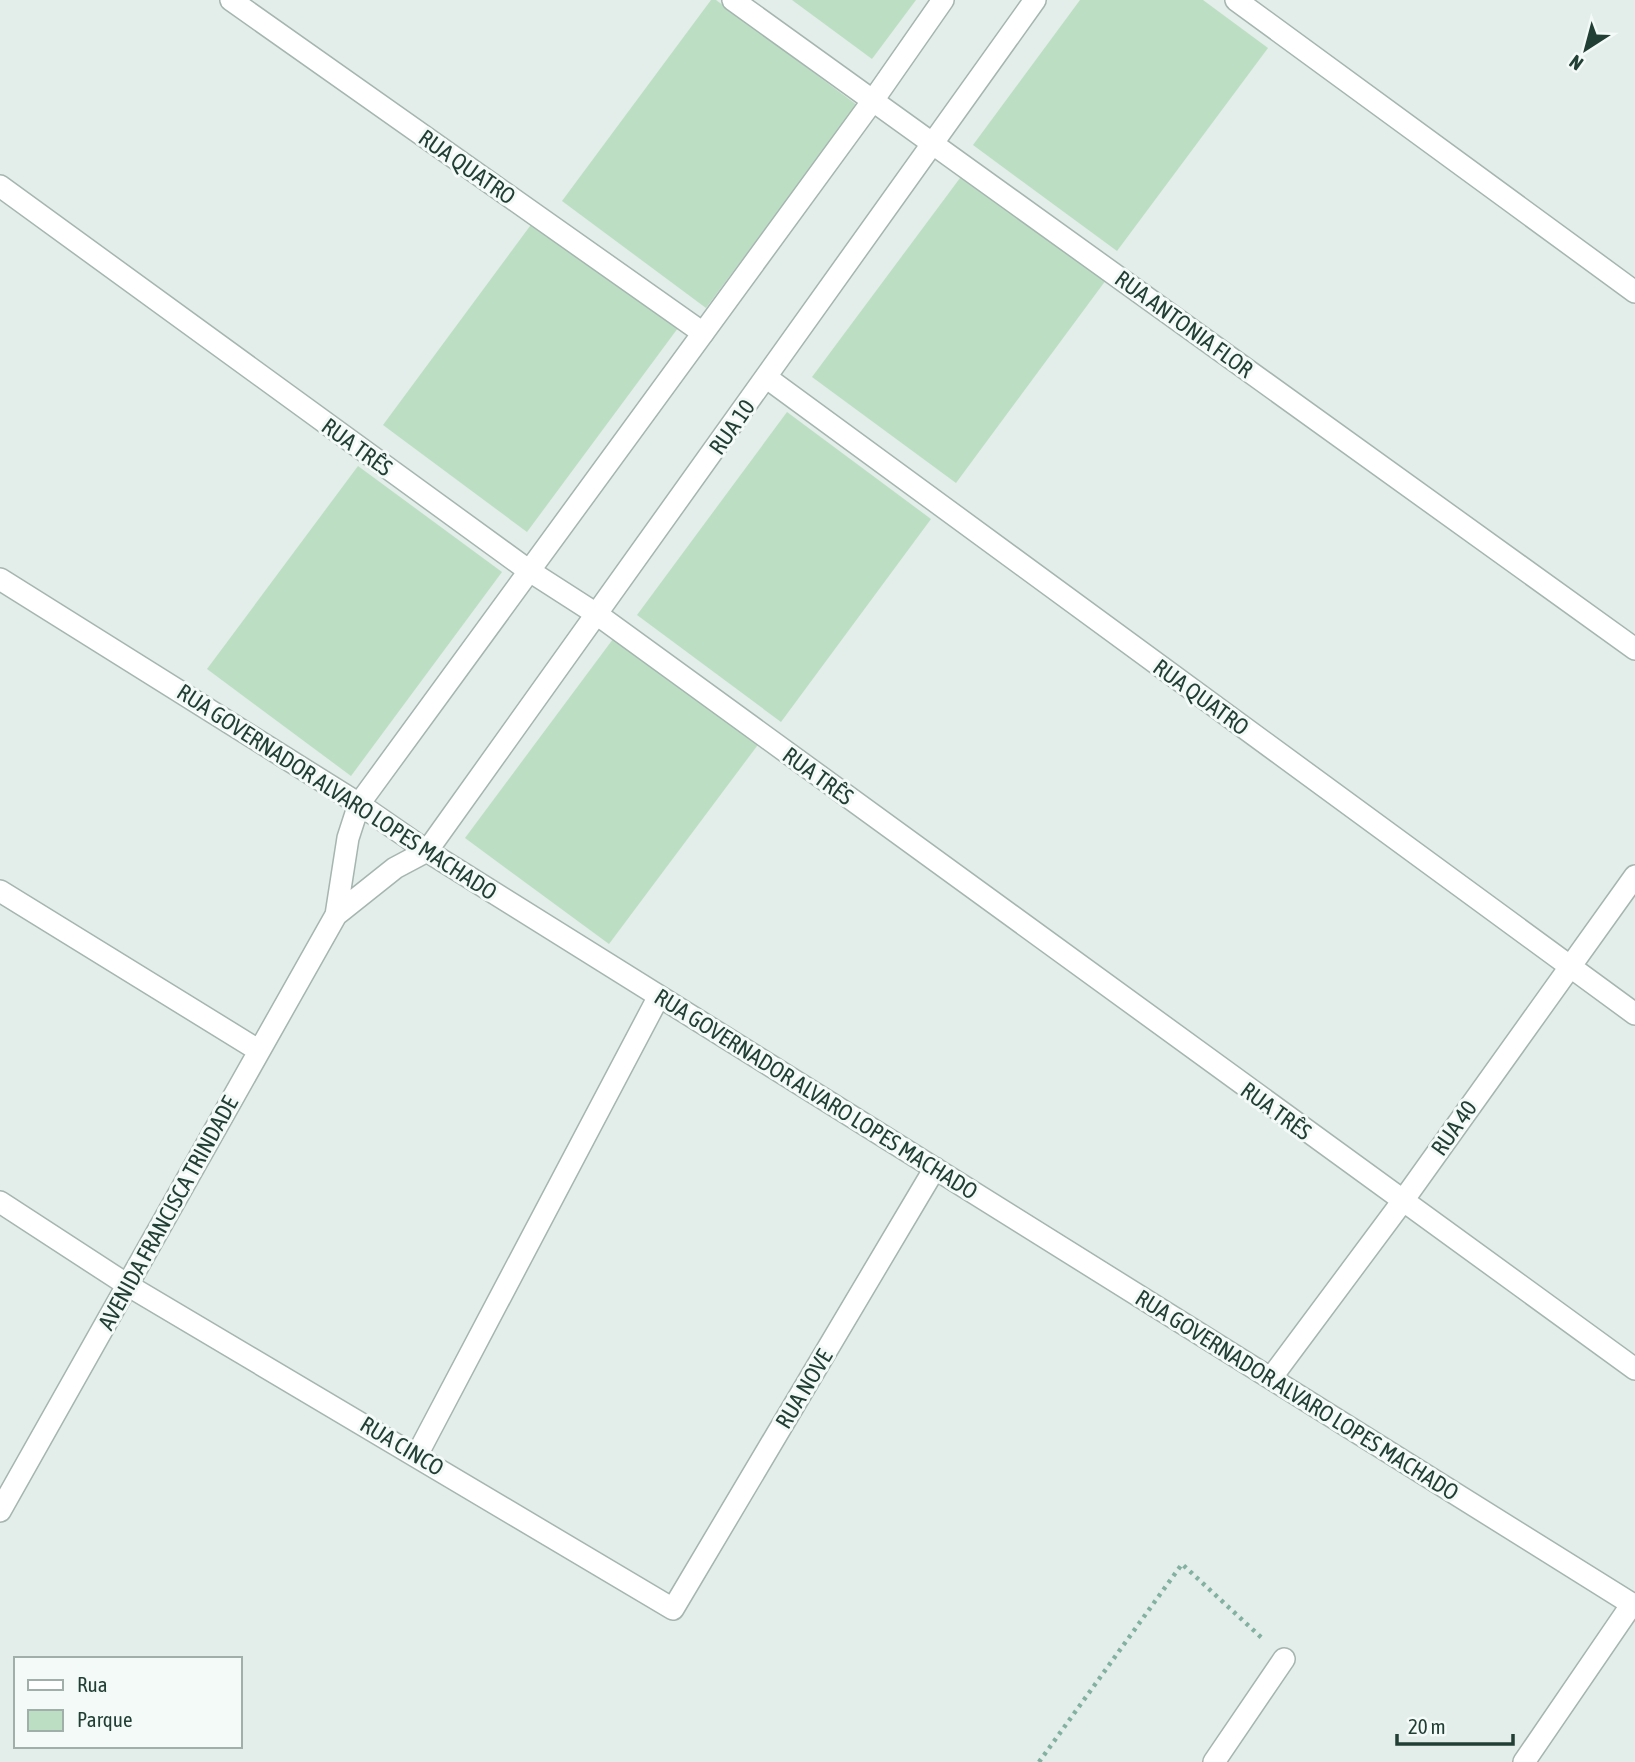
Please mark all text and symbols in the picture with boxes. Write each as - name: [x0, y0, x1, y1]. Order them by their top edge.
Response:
- north arrow: [1551, 14, 1621, 84]
- text: N: [1565, 51, 1587, 75]
- street label: RUA QUATRO: [414, 124, 520, 210]
- street label: RUA ANTONIA FLOR: [1110, 265, 1258, 383]
- street label: RUA 10: [704, 395, 760, 459]
- street label: RUA TRÊS: [317, 413, 397, 481]
- street label: RUA QUATRO: [1148, 654, 1254, 740]
- street label: RUA GOVERNADOR ALVARO LOPES MACHADO: [172, 679, 502, 905]
- street label: RUA TRÊS: [778, 742, 858, 810]
- street label: RUA GOVERNADOR ALVARO LOPES MACHADO: [650, 983, 982, 1205]
- street label: RUA TRÊS: [1236, 1077, 1316, 1145]
- street label: AVENIDA FRANCISCA TRINDADE: [93, 1092, 243, 1334]
- street label: RUA 40: [1426, 1096, 1482, 1160]
- street label: RUA GOVERNADOR ALVARO LOPES MACHADO: [1131, 1284, 1463, 1506]
- street label: RUA NOVE: [770, 1345, 838, 1433]
- street label: RUA CINCO: [356, 1411, 448, 1481]
- legend: [14, 1657, 242, 1748]
- text: Rua: [77, 1672, 107, 1696]
- scale bar: [1397, 1702, 1512, 1746]
- text: Parque: [77, 1707, 132, 1731]
- text: 20 m: [1408, 1714, 1446, 1738]

